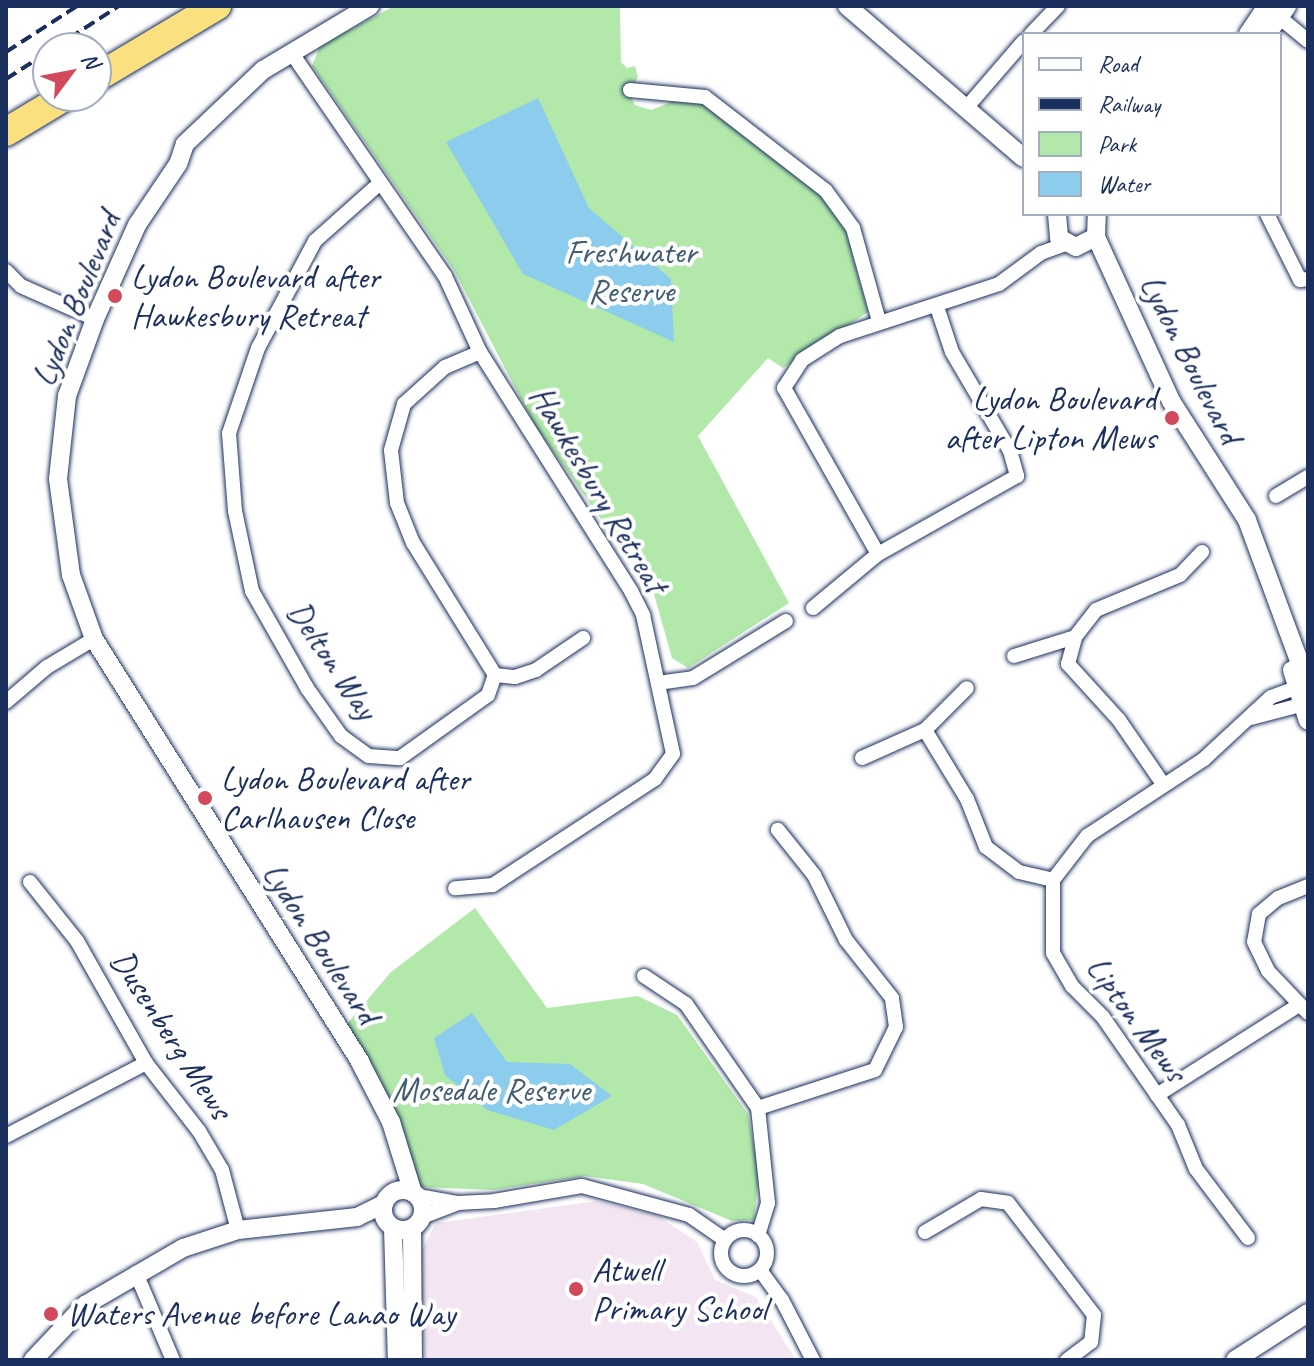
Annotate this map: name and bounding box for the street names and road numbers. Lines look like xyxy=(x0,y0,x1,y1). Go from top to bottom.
street label: Lydon Boulevard xyxy=(22,206,130,392)
street label: Lydon Boulevard xyxy=(1131,267,1251,451)
street label: Hawkesbury Retreat xyxy=(521,378,677,600)
street label: Delton Way xyxy=(279,593,387,727)
street label: Lydon Boulevard xyxy=(253,854,389,1032)
street label: Dusenberg Mews xyxy=(102,942,242,1126)
street label: Lipton Mews xyxy=(1078,948,1196,1090)

